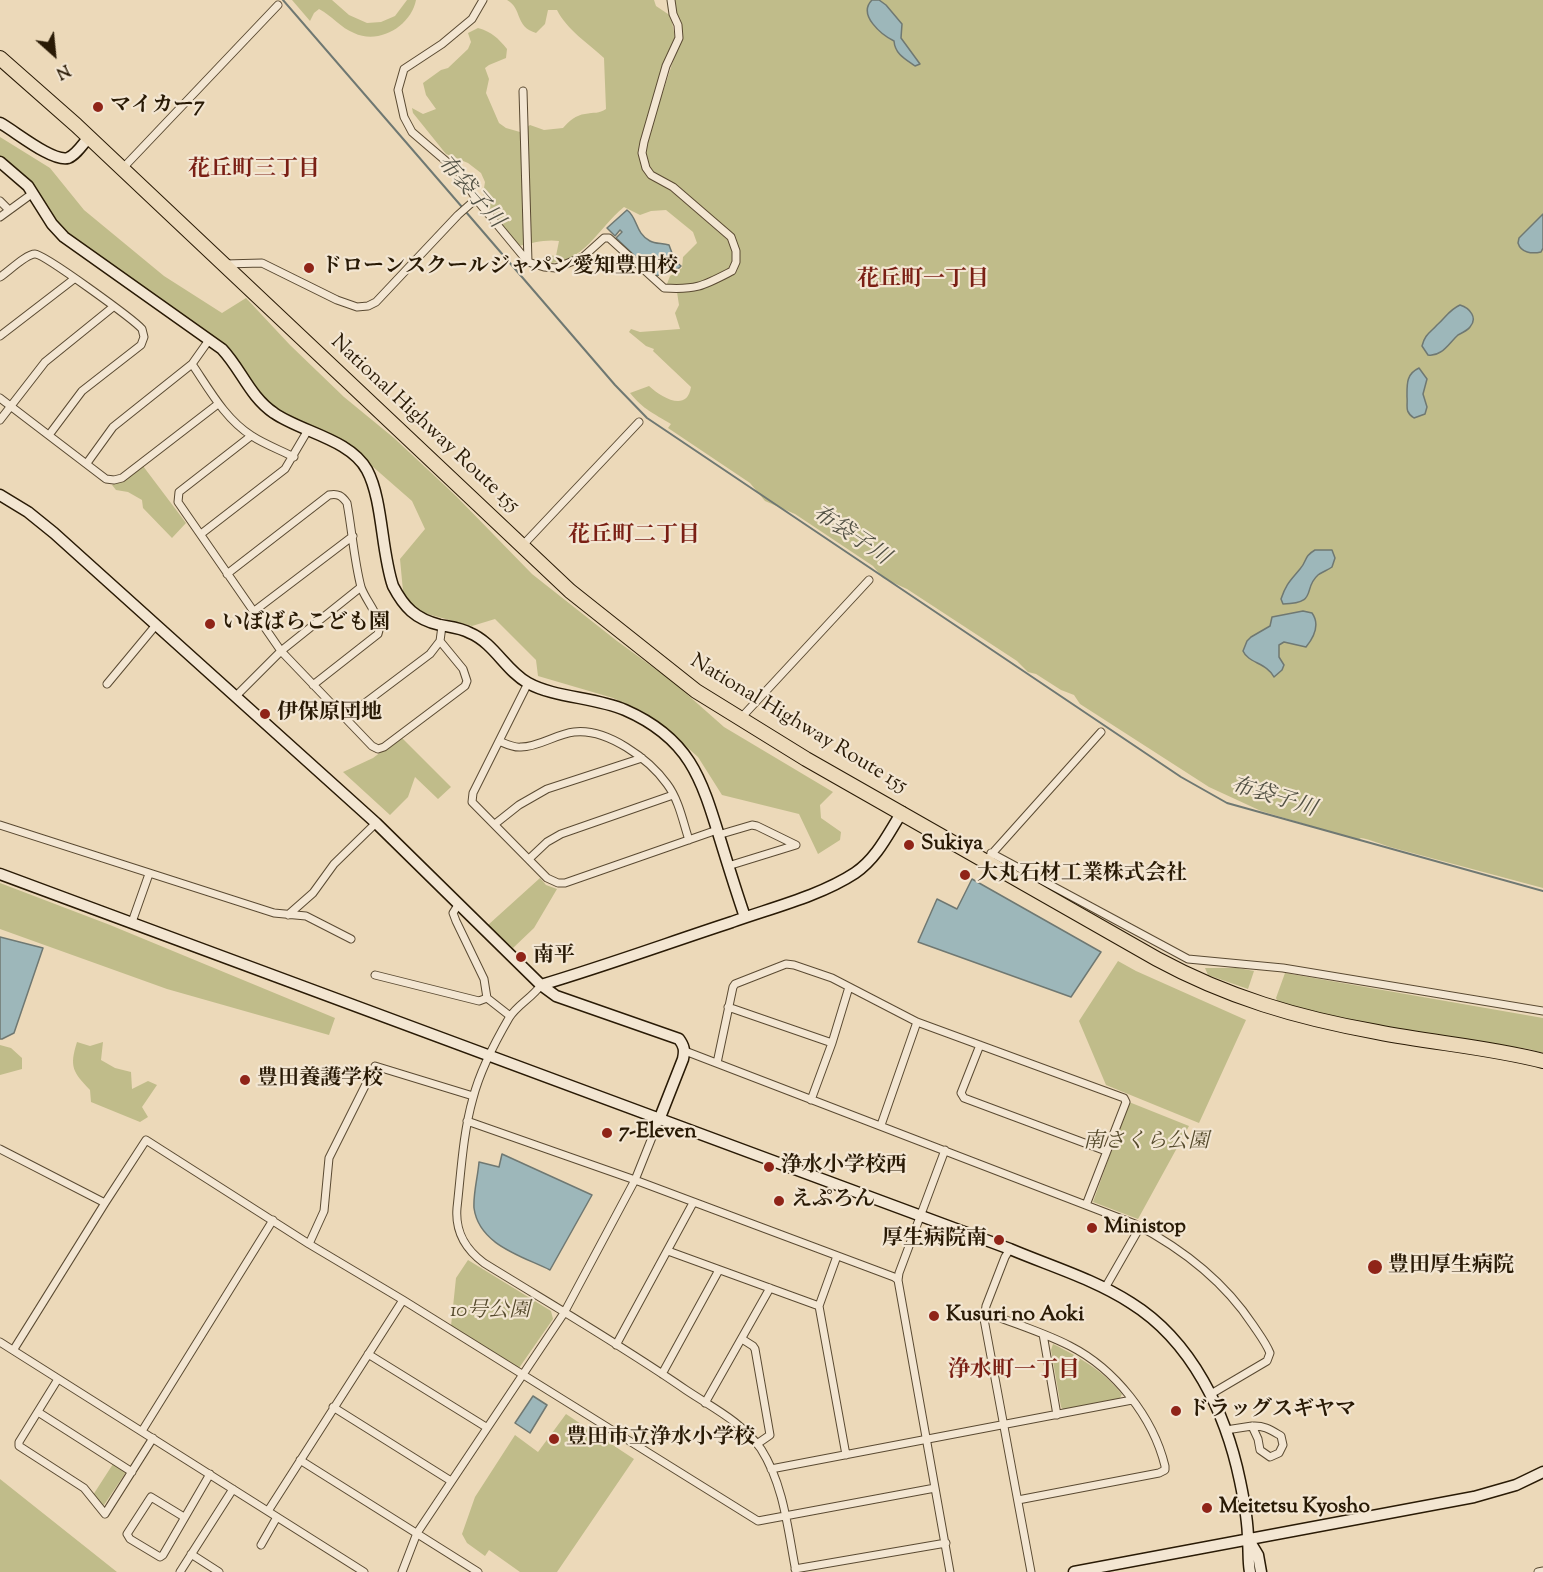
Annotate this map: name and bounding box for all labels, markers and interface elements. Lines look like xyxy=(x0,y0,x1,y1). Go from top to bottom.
north arrow xyxy=(24,24,84,84)
text: N xyxy=(51,57,73,84)
place label: マイカー7 xyxy=(110,94,205,120)
marker: マイカー7 xyxy=(91,100,105,114)
water label: 布袋子川 xyxy=(430,151,508,235)
district label: 花丘町三丁目 xyxy=(188,158,320,184)
place label: ドローンスクールジャパン愛知豊田校 xyxy=(321,255,678,281)
marker: ドローンスクールジャパン愛知豊田校 xyxy=(302,261,316,275)
district label: 花丘町一丁目 xyxy=(857,268,989,294)
street label: National Highway Route 155 xyxy=(324,331,524,519)
water label: 布袋子川 xyxy=(806,501,894,573)
district label: 花丘町二丁目 xyxy=(568,524,700,550)
place label: いぼばらこども園 xyxy=(222,611,390,637)
marker: いぼばらこども園 xyxy=(203,617,217,631)
street label: National Highway Route 155 xyxy=(685,650,911,800)
place label: 伊保原団地 xyxy=(277,701,382,727)
marker: 伊保原団地 xyxy=(258,707,272,721)
water label: 布袋子川 xyxy=(1227,774,1319,824)
place label: Sukiya xyxy=(921,832,983,858)
marker: Sukiya xyxy=(902,838,916,852)
place label: 大丸石材工業株式会社 xyxy=(977,862,1187,888)
marker: 大丸石材工業株式会社 xyxy=(958,868,972,882)
place label: 南平 xyxy=(533,944,575,970)
marker: 南平 xyxy=(514,950,528,964)
place label: 豊田養護学校 xyxy=(257,1067,383,1093)
marker: 豊田養護学校 xyxy=(238,1073,252,1087)
place label: 7-Eleven xyxy=(619,1120,697,1146)
marker: 7-Eleven xyxy=(600,1126,614,1140)
park label: 南さくら公園 xyxy=(1083,1130,1209,1156)
place label: 浄水小学校西 xyxy=(781,1154,907,1180)
marker: 浄水小学校西 xyxy=(762,1160,776,1174)
place label: えぷろん xyxy=(791,1188,875,1214)
marker: えぷろん xyxy=(772,1194,786,1208)
place label: Ministop xyxy=(1104,1215,1186,1241)
marker: Ministop xyxy=(1085,1221,1099,1235)
place label: 厚生病院南 xyxy=(882,1227,987,1253)
marker: 厚生病院南 xyxy=(992,1233,1006,1247)
place label: 豊田厚生病院 xyxy=(1388,1254,1514,1280)
marker: 豊田厚生病院 xyxy=(1366,1258,1384,1276)
park label: 10号公園 xyxy=(450,1299,530,1325)
place label: Kusuri no Aoki xyxy=(946,1303,1084,1329)
marker: Kusuri no Aoki xyxy=(927,1309,941,1323)
district label: 浄水町一丁目 xyxy=(948,1359,1080,1385)
place label: ドラッグスギヤマ xyxy=(1188,1398,1356,1424)
marker: ドラッグスギヤマ xyxy=(1169,1404,1183,1418)
place label: 豊田市立浄水小学校 xyxy=(566,1426,755,1452)
marker: 豊田市立浄水小学校 xyxy=(547,1432,561,1446)
place label: Meitetsu Kyosho xyxy=(1219,1495,1370,1521)
marker: Meitetsu Kyosho xyxy=(1200,1501,1214,1515)

